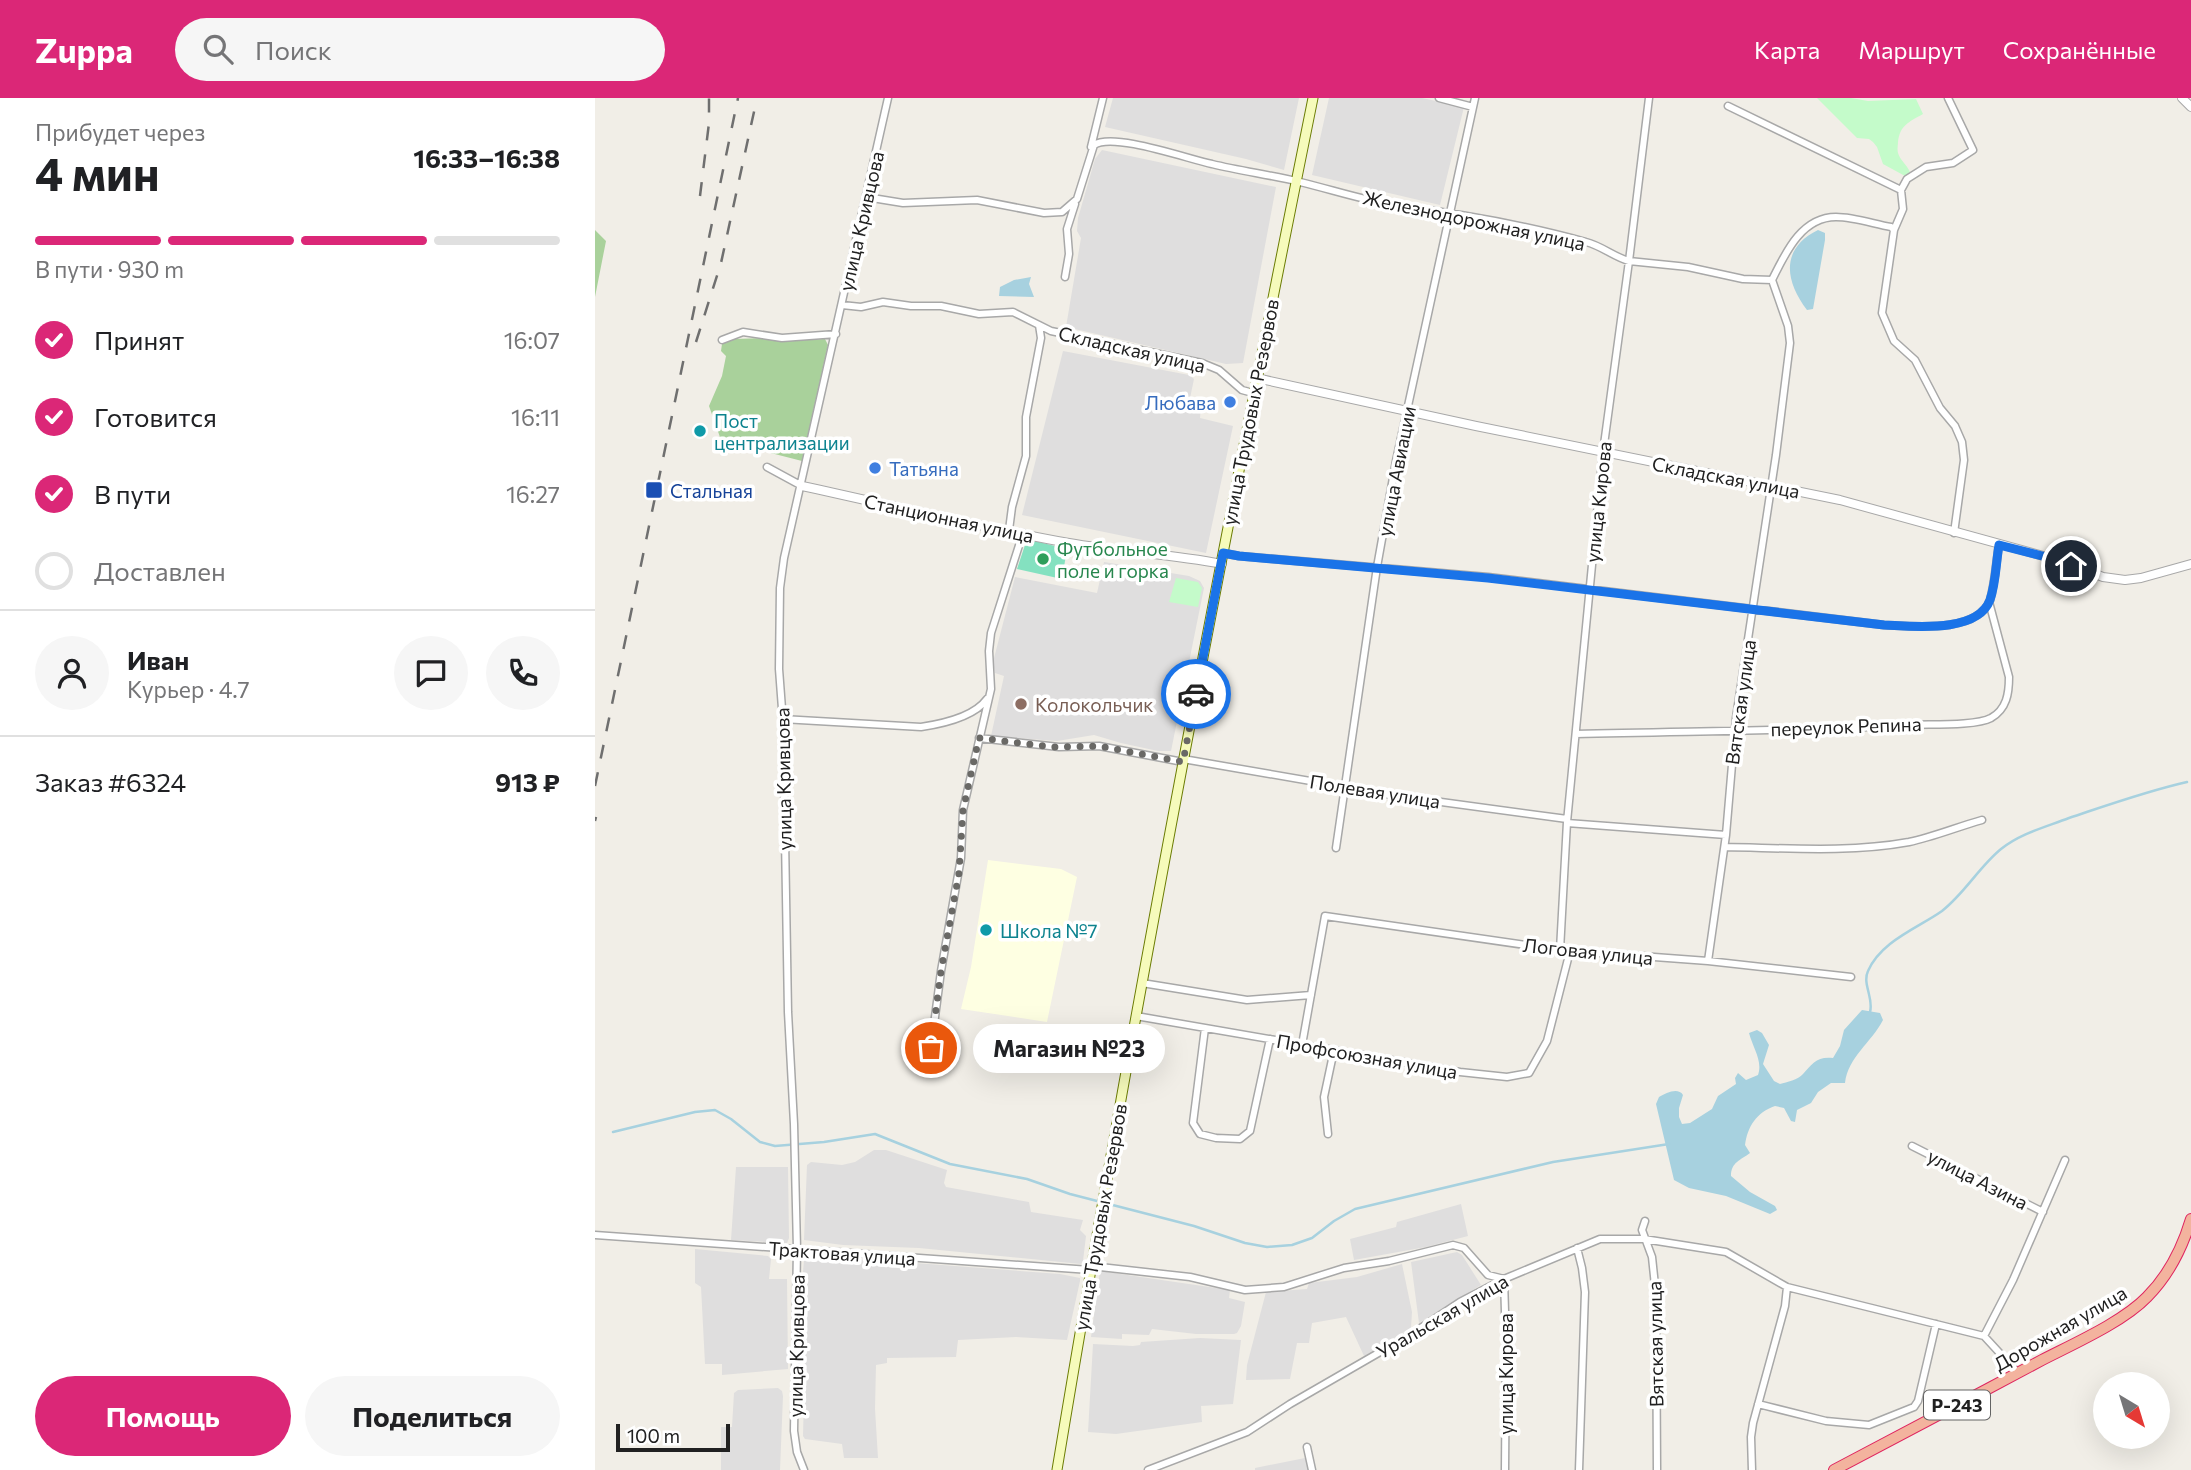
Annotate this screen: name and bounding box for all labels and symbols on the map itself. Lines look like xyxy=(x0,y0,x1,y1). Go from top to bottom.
street label: улица Кривцова xyxy=(834,149,888,293)
street label: Железнодорожная улица xyxy=(1361,185,1587,255)
street label: улица Трудовых Резервов xyxy=(1217,297,1283,527)
street label: Складская улица xyxy=(1056,321,1208,377)
place label: Любава xyxy=(1145,391,1216,414)
marker: Любава xyxy=(1222,394,1238,410)
street label: улица Авиации xyxy=(1372,404,1420,538)
place label: Пост централизации xyxy=(714,409,850,454)
marker: Пост централизации xyxy=(692,423,708,439)
street label: улица Кирова xyxy=(1580,440,1616,564)
street label: Складская улица xyxy=(1650,451,1802,503)
place label: Татьяна xyxy=(889,457,959,480)
marker: Татьяна xyxy=(867,460,883,476)
place label: Стальная xyxy=(670,479,753,502)
marker: Стальная xyxy=(644,480,664,500)
street label: Станционная улица xyxy=(862,489,1036,547)
pin xyxy=(2041,536,2101,596)
place label: Футбольное поле и горка xyxy=(1057,537,1169,582)
marker: Футбольное поле и горка xyxy=(1035,551,1051,567)
street label: Вятская улица xyxy=(1720,638,1760,766)
courier xyxy=(1161,659,1231,729)
place label: Колокольчик xyxy=(1035,693,1153,716)
marker: Колокольчик xyxy=(1013,696,1029,712)
street label: улица Кривцова xyxy=(770,707,796,851)
street label: переулок Репина xyxy=(1770,712,1922,740)
street label: Полевая улица xyxy=(1308,769,1442,813)
place label: Школа №7 xyxy=(1000,919,1098,942)
marker: Школа №7 xyxy=(978,922,994,938)
street label: Логовая улица xyxy=(1522,933,1654,969)
pin xyxy=(901,1018,961,1078)
callout: Магазин №23 xyxy=(973,1024,1165,1072)
street label: Профсоюзная улица xyxy=(1275,1029,1459,1083)
street label: улица Трудовых Резервов xyxy=(1069,1102,1131,1332)
street label: улица Азина xyxy=(1924,1144,2032,1214)
street label: Трактовая улица xyxy=(768,1236,916,1270)
street label: Уральская улица xyxy=(1372,1269,1512,1363)
street label: улица Кривцова xyxy=(783,1274,809,1418)
street label: Вятская улица xyxy=(1642,1281,1668,1407)
street label: Дорожная улица xyxy=(1989,1281,2131,1375)
street label: улица Кирова xyxy=(1494,1313,1517,1435)
north arrow xyxy=(2093,1372,2170,1449)
road number: Р-243 xyxy=(1924,1390,1990,1420)
scale bar xyxy=(616,1421,730,1453)

